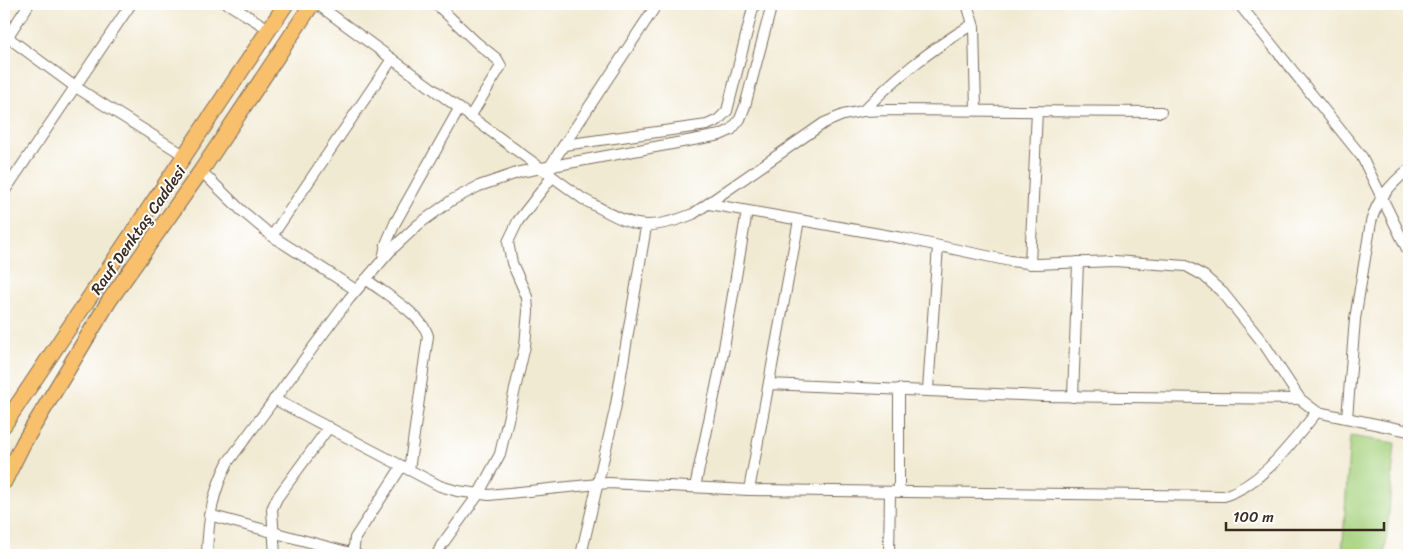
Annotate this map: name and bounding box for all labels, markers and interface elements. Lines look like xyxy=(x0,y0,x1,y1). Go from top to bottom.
street label: Rauf Denktaş Caddesi xyxy=(82,159,194,301)
scale bar xyxy=(1226,499,1383,531)
text: 100 m xyxy=(1233,504,1274,530)

